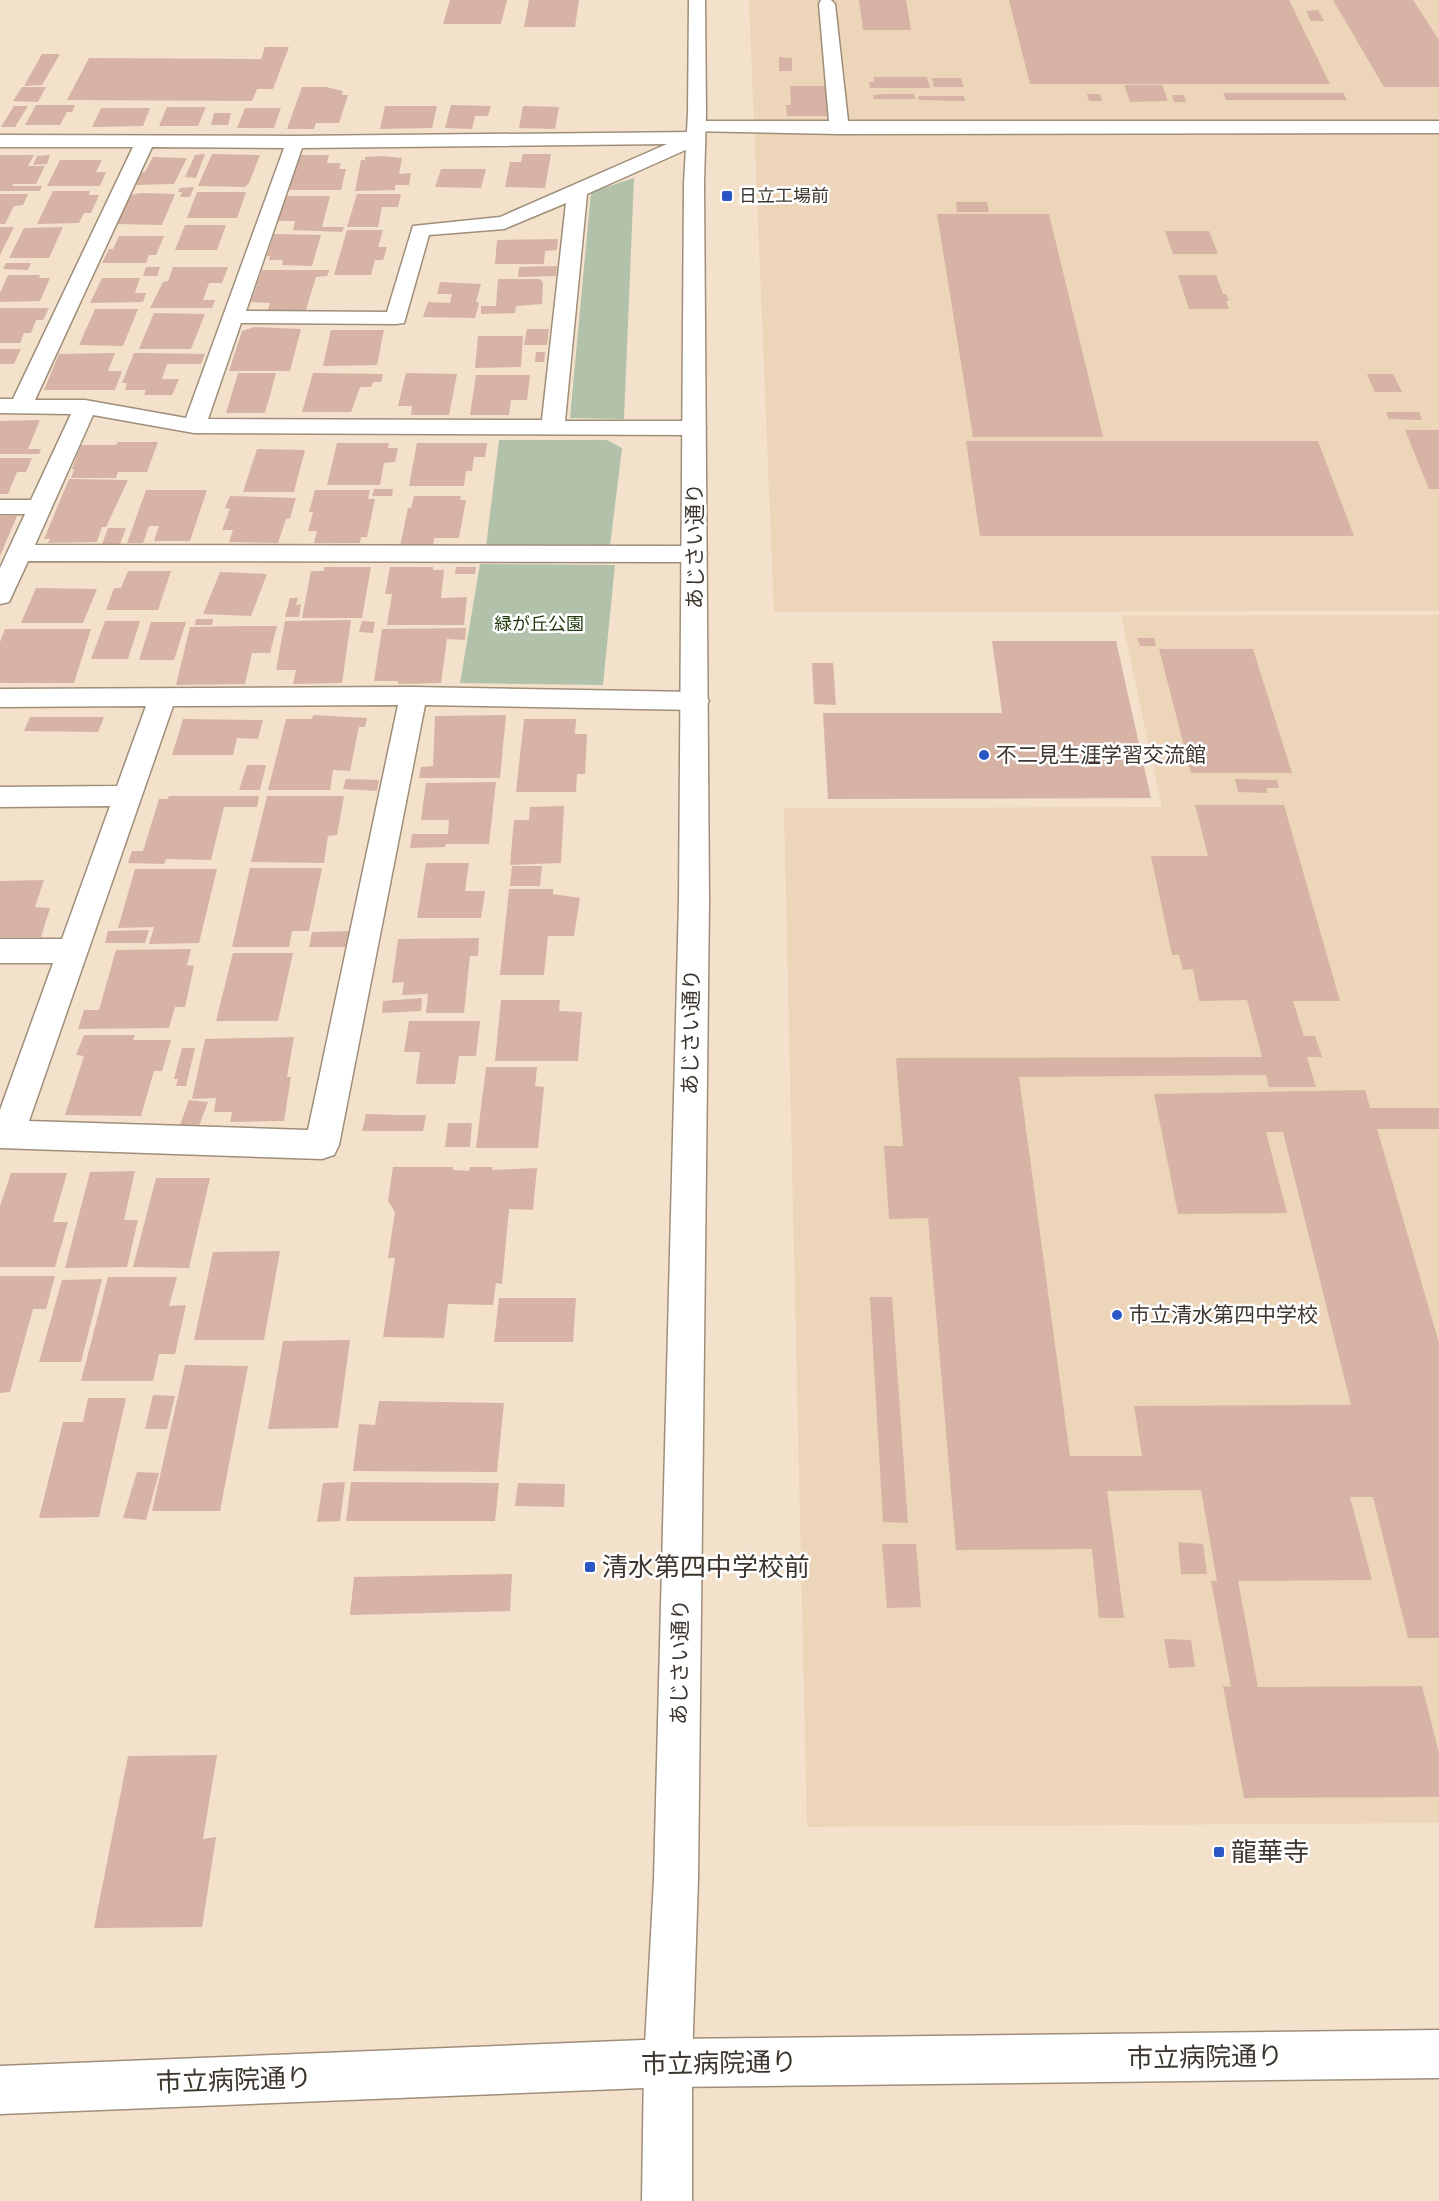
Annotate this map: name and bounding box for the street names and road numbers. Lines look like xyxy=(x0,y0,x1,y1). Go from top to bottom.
street label: あじさい通り xyxy=(682,483,707,609)
street label: あじさい通り xyxy=(677,969,704,1095)
street label: あじさい通り xyxy=(666,1599,693,1725)
street label: 市立病院通り xyxy=(1127,2040,1283,2074)
street label: 市立病院通り xyxy=(641,2046,797,2080)
street label: 市立病院通り xyxy=(155,2061,313,2099)

